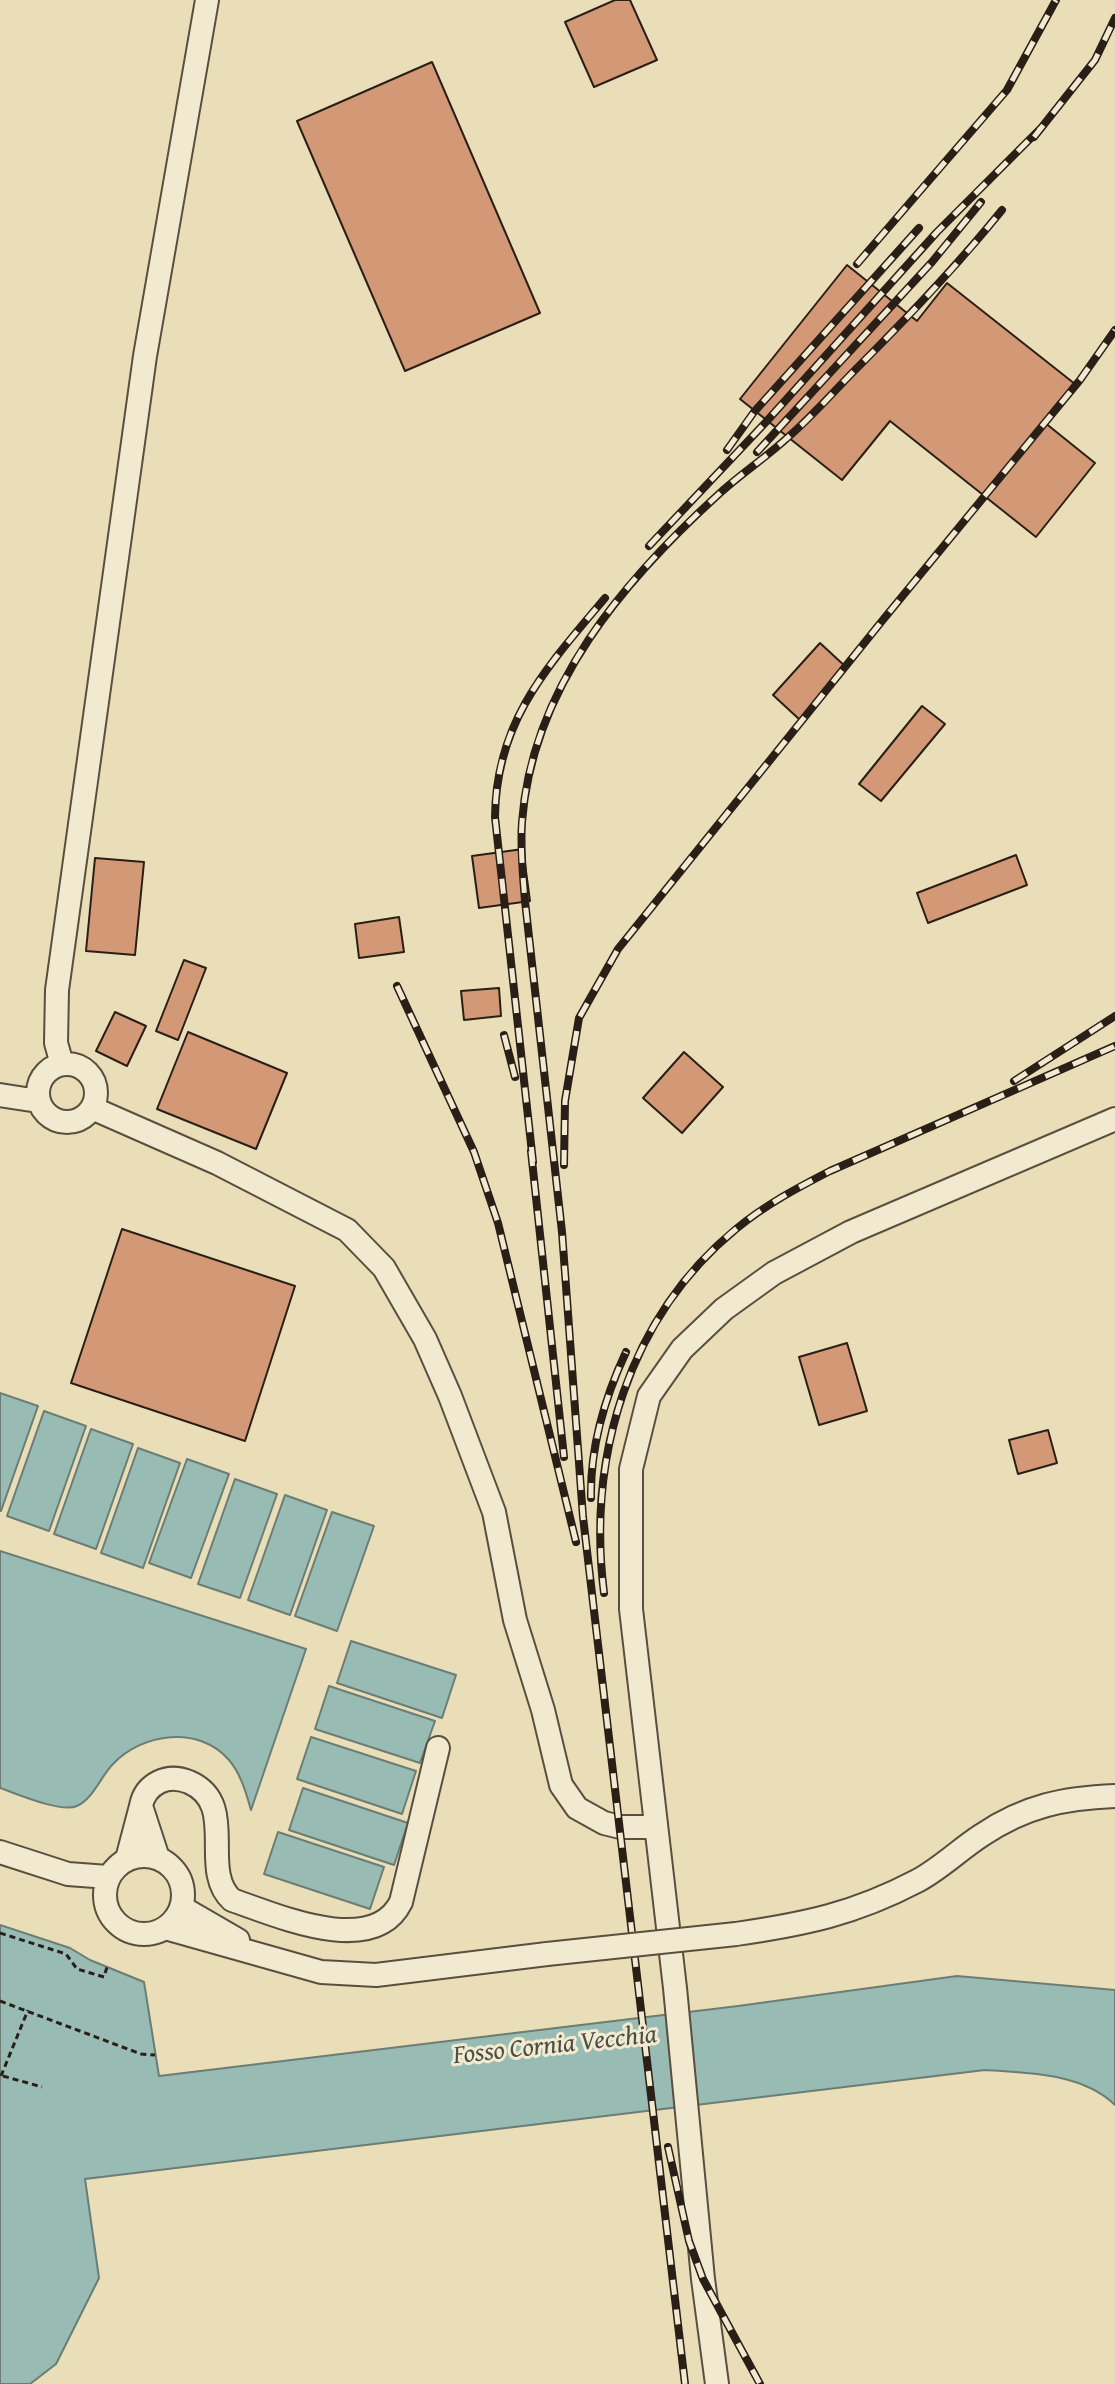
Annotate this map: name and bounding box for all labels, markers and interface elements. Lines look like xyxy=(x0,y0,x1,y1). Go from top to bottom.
water label: Fosso Cornia Vecchia xyxy=(452,2020,658,2072)

